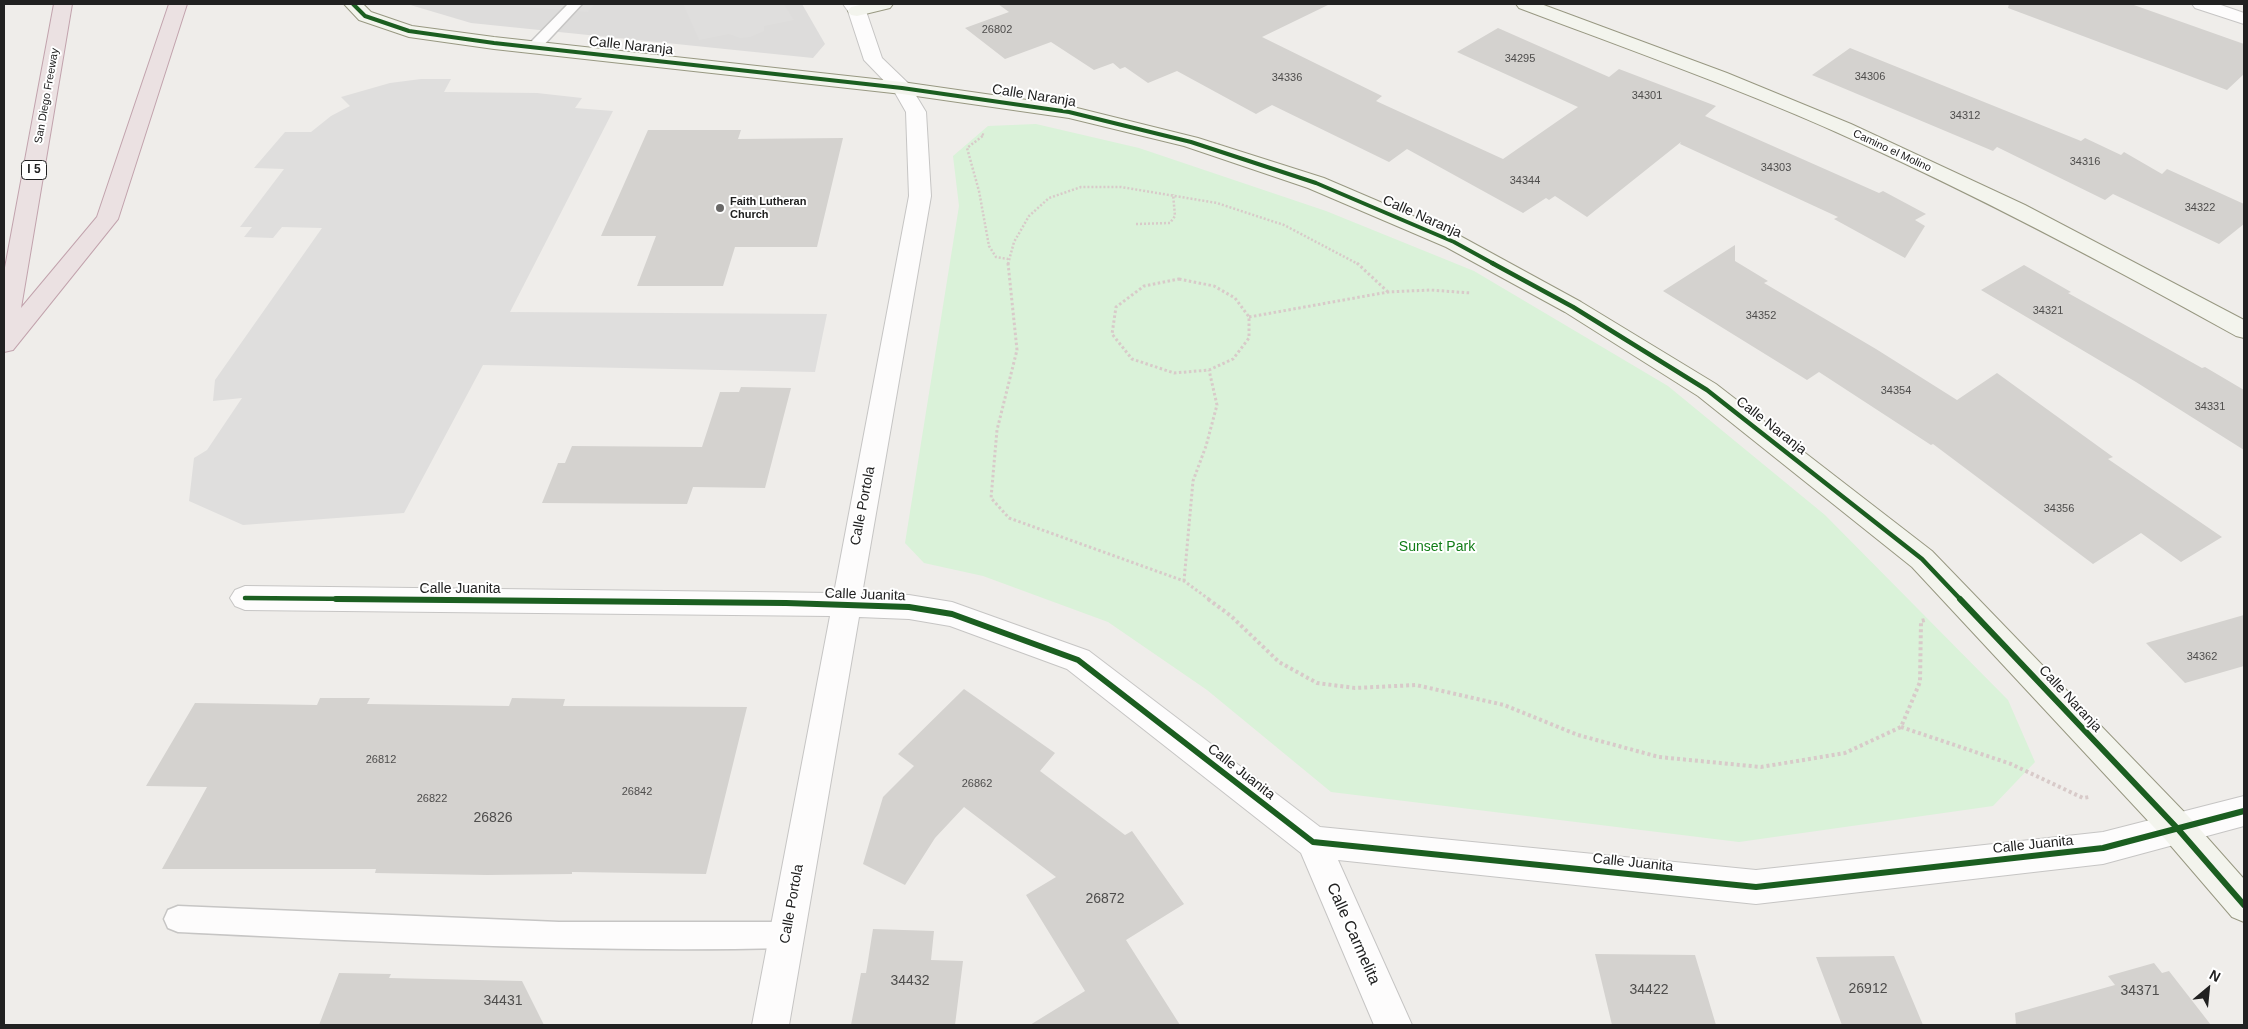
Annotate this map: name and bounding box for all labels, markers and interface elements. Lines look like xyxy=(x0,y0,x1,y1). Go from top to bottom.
house number: 26802 xyxy=(982,23,1012,37)
street label: Calle Naranja xyxy=(588,33,674,59)
street label: San Diego Freeway xyxy=(32,47,62,145)
house number: 34295 xyxy=(1505,52,1535,66)
house number: 34306 xyxy=(1855,70,1885,84)
house number: 34336 xyxy=(1272,71,1302,85)
street label: Calle Naranja xyxy=(991,81,1077,111)
house number: 34301 xyxy=(1632,89,1662,103)
house number: 34312 xyxy=(1950,109,1980,123)
street label: Camino el Molino xyxy=(1851,127,1933,175)
house number: 34316 xyxy=(2070,155,2100,169)
road number: I 5 xyxy=(22,160,46,180)
house number: 34303 xyxy=(1761,161,1791,175)
house number: 34344 xyxy=(1510,174,1540,188)
street label: Calle Naranja xyxy=(1380,192,1464,242)
place label: Faith Lutheran Church xyxy=(730,195,806,221)
house number: 34322 xyxy=(2185,201,2215,215)
marker: Faith Lutheran Church xyxy=(714,202,726,214)
house number: 34321 xyxy=(2033,304,2063,318)
house number: 34352 xyxy=(1746,309,1776,323)
house number: 34354 xyxy=(1881,384,1911,398)
street label: Calle Naranja xyxy=(1732,393,1810,459)
house number: 34331 xyxy=(2195,400,2225,414)
street label: Calle Portola xyxy=(847,465,879,547)
house number: 34356 xyxy=(2044,502,2074,516)
park label: Sunset Park xyxy=(1399,539,1475,555)
street label: Calle Juanita xyxy=(420,581,500,597)
street label: Calle Juanita xyxy=(824,585,906,605)
house number: 34362 xyxy=(2187,650,2217,664)
street label: Calle Naranja xyxy=(2035,662,2105,736)
street label: Calle Juanita xyxy=(1204,740,1278,804)
house number: 26812 xyxy=(366,753,396,767)
house number: 26862 xyxy=(962,777,992,791)
house number: 26842 xyxy=(622,785,652,799)
house number: 26822 xyxy=(417,792,447,806)
house number: 26826 xyxy=(474,810,512,826)
street label: Calle Juanita xyxy=(1992,832,2074,858)
street label: Calle Juanita xyxy=(1592,850,1674,876)
street label: Calle Portola xyxy=(777,863,807,945)
street label: Calle Carmelita xyxy=(1322,880,1384,988)
house number: 26872 xyxy=(1086,891,1124,907)
north arrow xyxy=(2183,964,2233,1014)
text: N xyxy=(2207,966,2223,985)
house number: 34432 xyxy=(891,973,929,989)
house number: 26912 xyxy=(1849,981,1887,997)
house number: 34422 xyxy=(1630,982,1668,998)
house number: 34371 xyxy=(2121,983,2159,999)
house number: 34431 xyxy=(484,993,522,1009)

